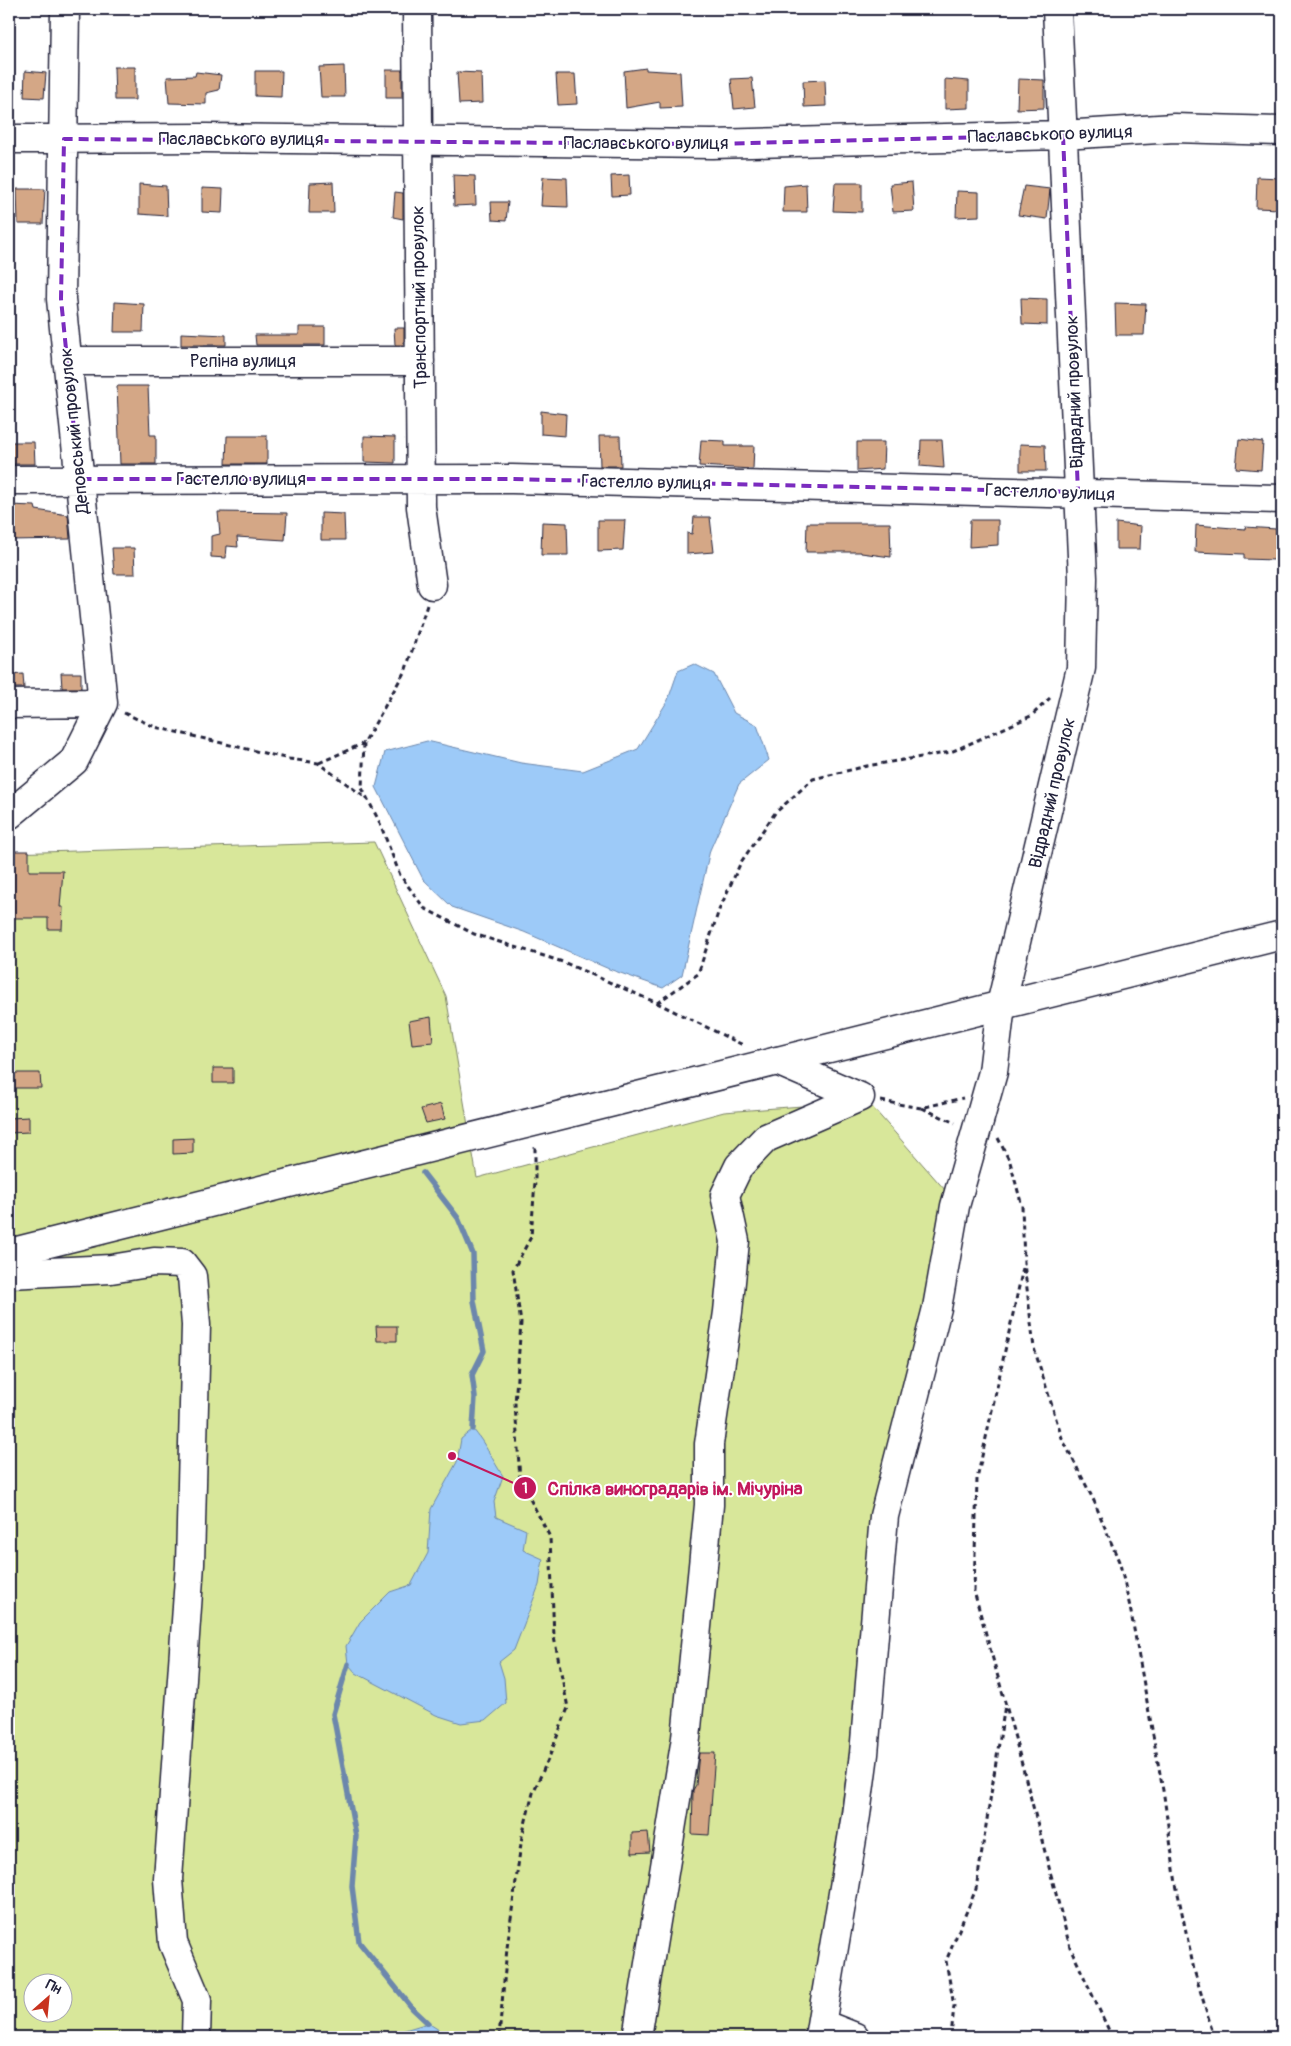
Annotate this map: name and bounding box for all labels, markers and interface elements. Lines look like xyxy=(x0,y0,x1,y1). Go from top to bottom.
street label: Паславського вулиця xyxy=(967,120,1133,149)
street label: Паславського вулиця xyxy=(159,128,323,151)
street label: Паславського вулиця xyxy=(564,132,728,155)
street label: Транспортний провулок xyxy=(406,205,433,389)
street label: Відрадний провулок xyxy=(1060,315,1089,469)
street label: Деповський провулок xyxy=(54,347,95,516)
street label: Рєпіна вулиця xyxy=(190,350,296,373)
street label: Гастелло вулиця xyxy=(176,468,306,491)
street label: Гастелло вулиця xyxy=(581,470,711,495)
street label: Гастелло вулиця xyxy=(985,479,1115,506)
street label: Відрадний провулок xyxy=(1024,716,1081,871)
callout: Спілка виноградарів ім. Мічуріна xyxy=(512,1471,812,1505)
text: Спілка виноградарів ім. Мічуріна xyxy=(548,1477,803,1501)
text: 1 xyxy=(522,1479,528,1498)
north arrow xyxy=(22,1974,72,2024)
text: Пн xyxy=(43,1976,64,1998)

